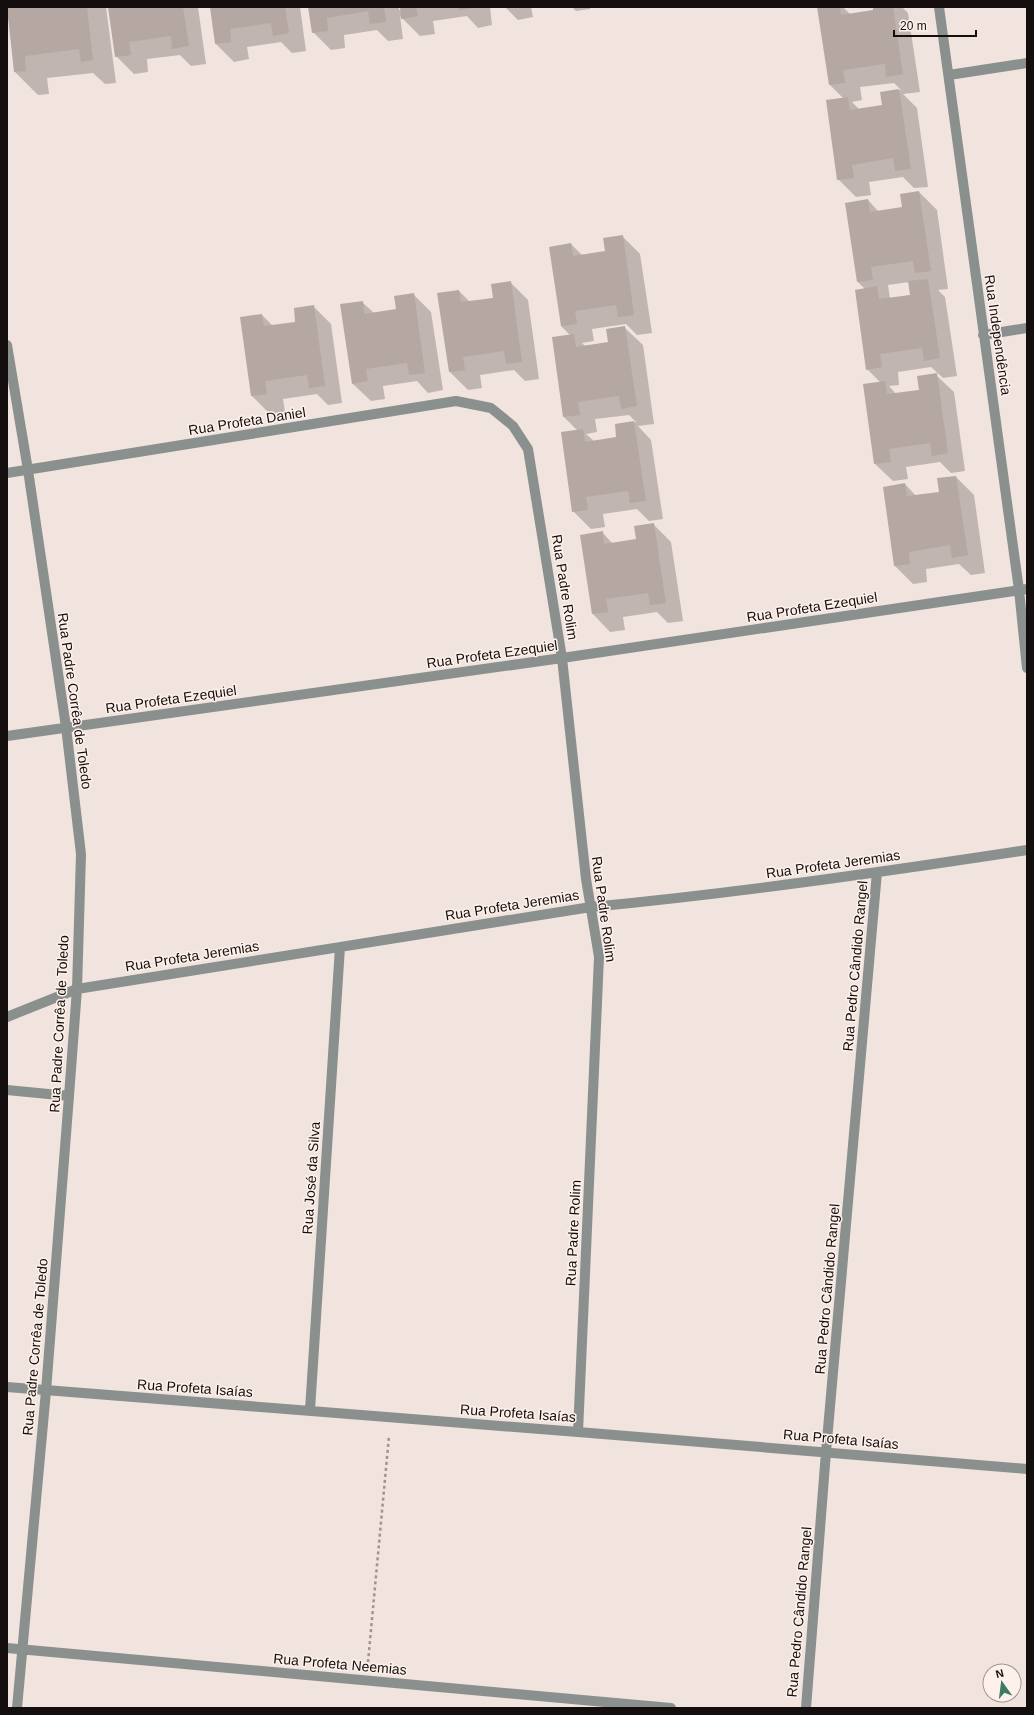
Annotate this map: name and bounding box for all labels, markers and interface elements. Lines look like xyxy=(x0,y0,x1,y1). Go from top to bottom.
scale bar xyxy=(894,12,976,38)
text: 20 m xyxy=(900,19,927,33)
street label: Rua Independência xyxy=(982,274,1014,396)
street label: Rua Profeta Daniel xyxy=(187,404,307,438)
street label: Rua Padre Rolim xyxy=(549,533,581,641)
street label: Rua Profeta Ezequiel xyxy=(745,589,879,625)
street label: Rua Padre Corrêa de Toledo xyxy=(55,612,95,790)
street label: Rua Profeta Ezequiel xyxy=(425,637,559,671)
street label: Rua Profeta Ezequiel xyxy=(104,682,238,716)
street label: Rua Profeta Jeremias xyxy=(765,847,901,881)
street label: Rua Padre Rolim xyxy=(589,855,619,963)
street label: Rua Pedro Cândido Rangel xyxy=(840,880,870,1052)
street label: Rua Profeta Jeremias xyxy=(444,887,580,923)
street label: Rua Padre Corrêa de Toledo xyxy=(46,935,72,1113)
street label: Rua Profeta Jeremias xyxy=(124,938,260,974)
street label: Rua José da Silva xyxy=(299,1121,323,1235)
street label: Rua Padre Rolim xyxy=(562,1179,584,1287)
street label: Rua Pedro Cândido Rangel xyxy=(812,1203,842,1375)
street label: Rua Padre Corrêa de Toledo xyxy=(19,1257,51,1436)
street label: Rua Profeta Isaías xyxy=(137,1376,253,1400)
street label: Rua Profeta Isaías xyxy=(460,1401,576,1425)
street label: Rua Profeta Isaías xyxy=(783,1426,899,1452)
street label: Rua Pedro Cândido Rangel xyxy=(784,1526,814,1698)
street label: Rua Profeta Neemias xyxy=(273,1650,407,1678)
north arrow xyxy=(982,1663,1022,1703)
text: N xyxy=(994,1667,1005,1680)

